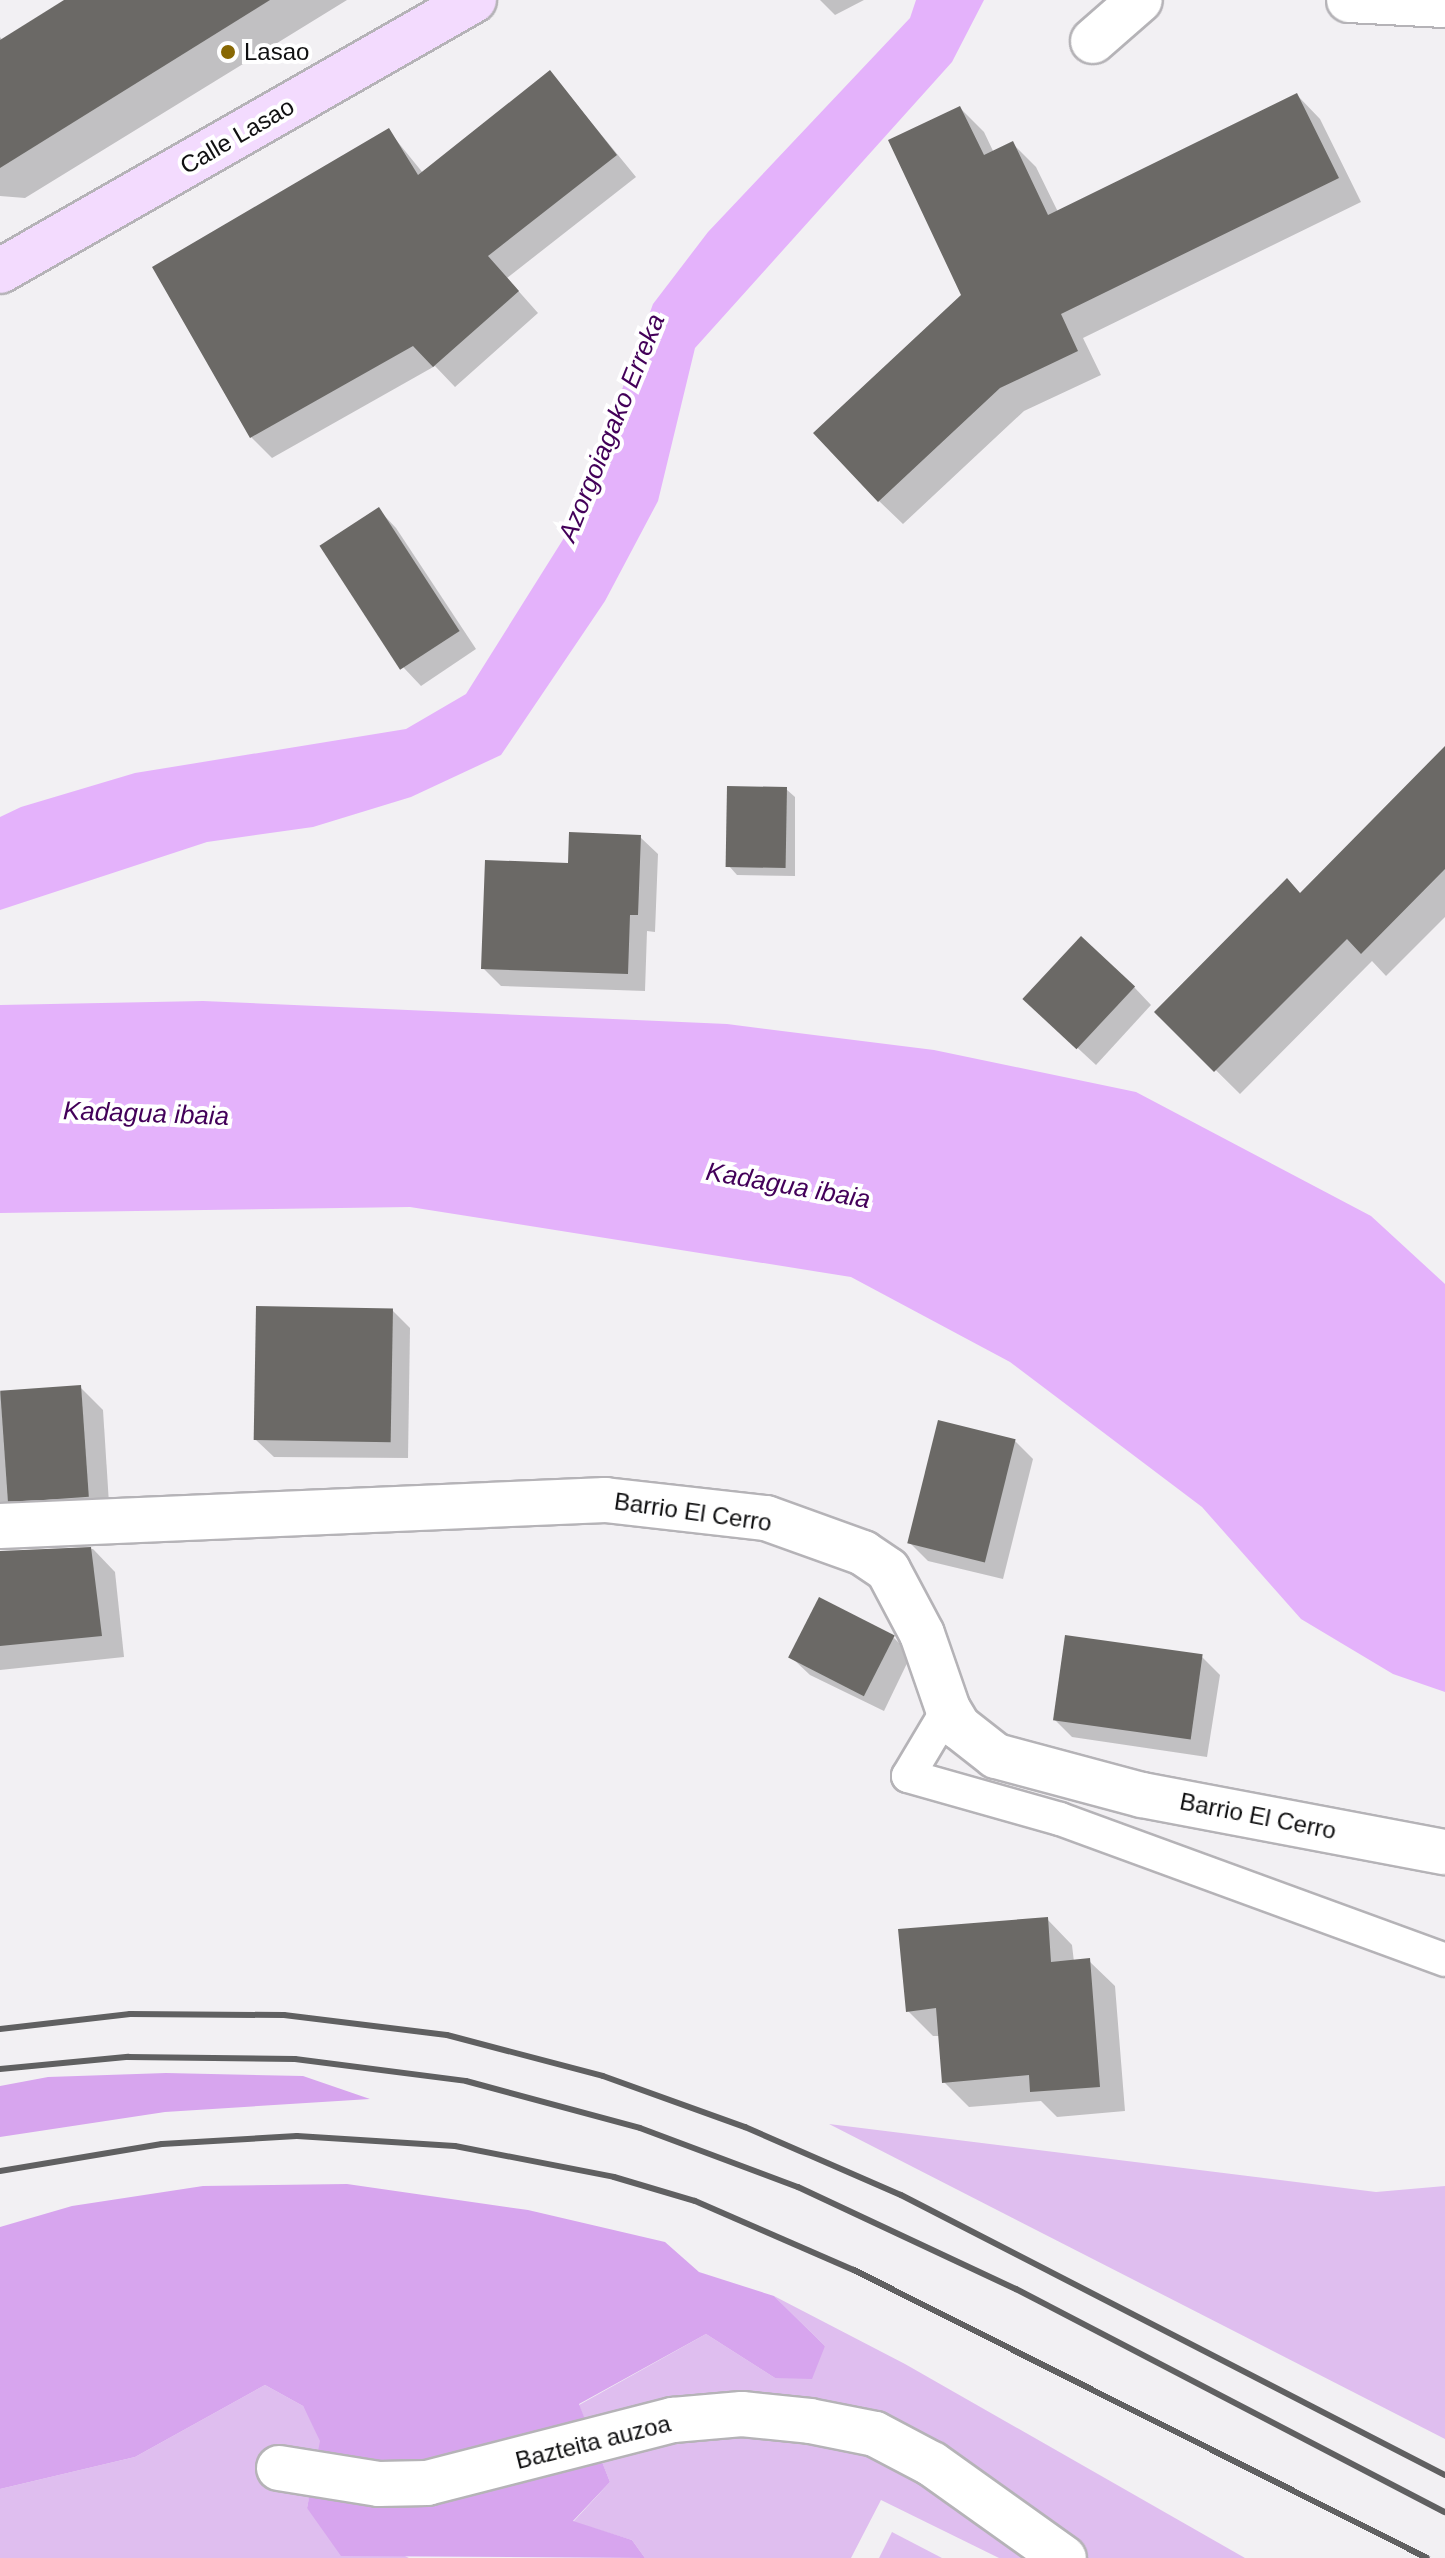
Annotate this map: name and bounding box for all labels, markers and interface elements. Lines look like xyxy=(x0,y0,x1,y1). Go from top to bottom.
place label: Lasao xyxy=(244,38,309,66)
marker: Lasao xyxy=(219,43,237,61)
street label: Calle Lasao xyxy=(175,92,299,180)
water label: Azorgoiagako Erreka xyxy=(552,310,672,546)
water label: Kadagua ibaia xyxy=(62,1096,230,1132)
water label: Kadagua ibaia xyxy=(703,1156,873,1216)
street label: Barrio El Cerro xyxy=(612,1487,774,1537)
street label: Barrio El Cerro xyxy=(1177,1787,1339,1845)
street label: Bazteita auzoa xyxy=(512,2409,674,2475)

